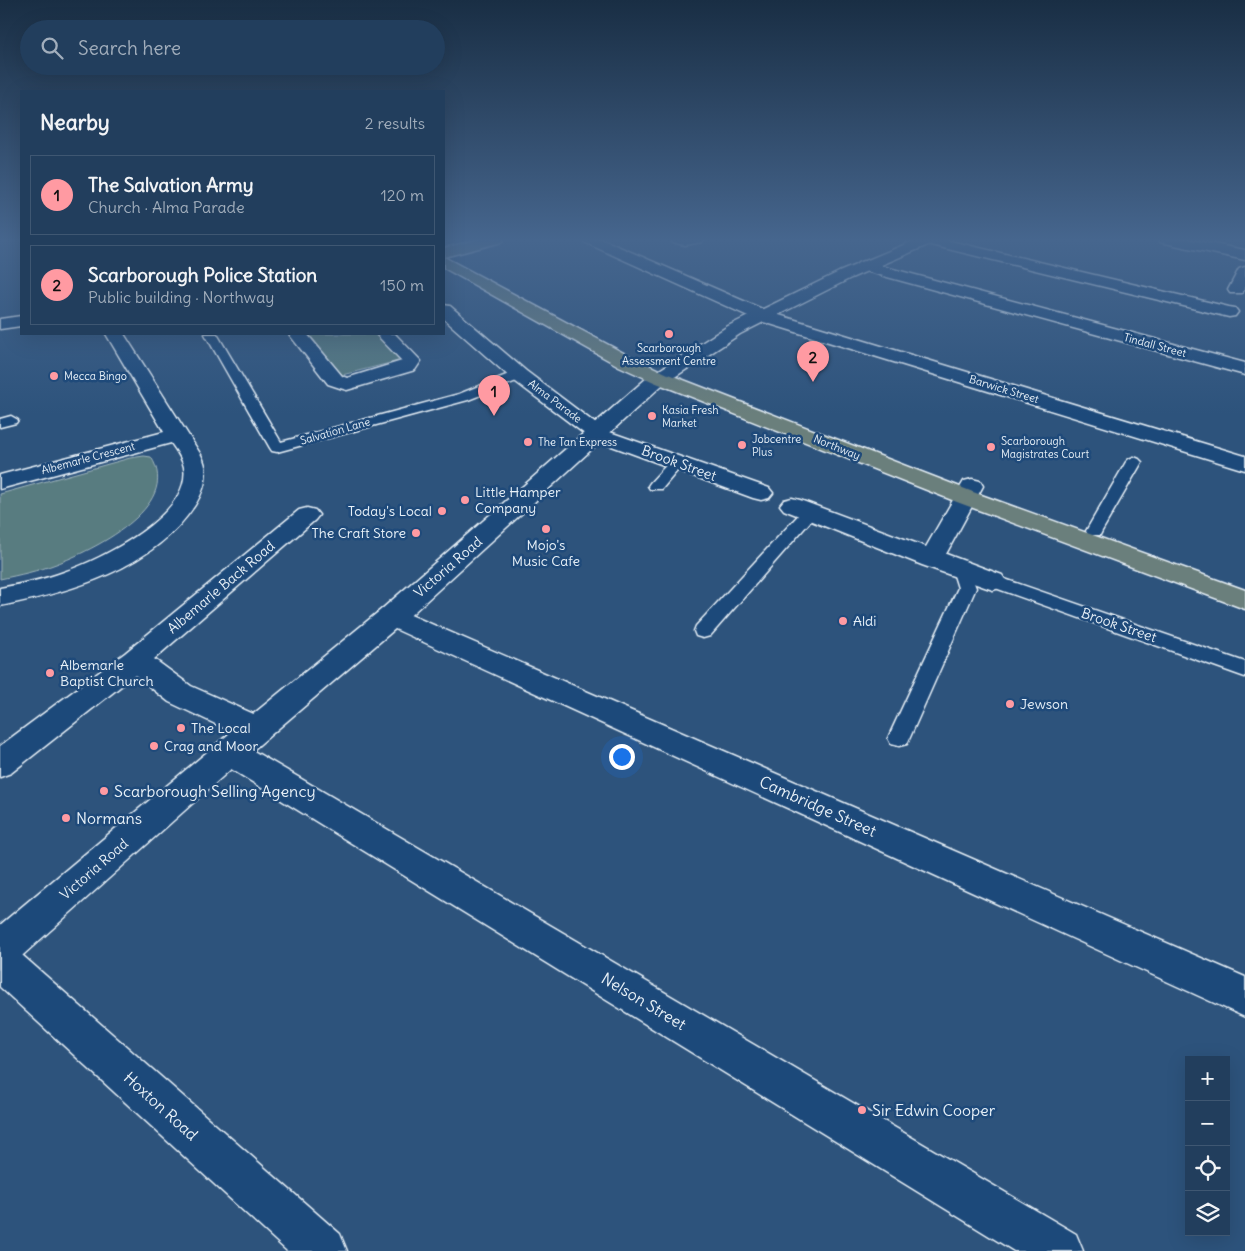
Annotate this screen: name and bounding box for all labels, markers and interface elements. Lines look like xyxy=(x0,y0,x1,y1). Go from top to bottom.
search box xyxy=(20,20,445,75)
icon: search xyxy=(38,34,66,62)
text: Search here xyxy=(78,36,181,60)
text: Nearby xyxy=(40,109,110,136)
text: 2 results xyxy=(365,113,425,133)
text: The Salvation Army xyxy=(88,173,253,197)
text: 1 xyxy=(54,185,60,205)
text: 120 m xyxy=(381,185,424,205)
text: Church · Alma Parade xyxy=(88,197,245,217)
text: Scarborough Police Station xyxy=(88,263,317,287)
text: 2 xyxy=(53,275,61,295)
text: 150 m xyxy=(380,275,424,295)
text: Public building · Northway xyxy=(88,287,274,307)
marker: Scarborough Assessment Centre xyxy=(663,328,675,340)
street label: Tindall Street xyxy=(1122,330,1188,360)
place label: Scarborough Assessment Centre xyxy=(622,341,716,368)
pin: 2 xyxy=(797,341,829,382)
place label: Mecca Bingo xyxy=(64,369,127,383)
marker: Mecca Bingo xyxy=(48,370,60,382)
street label: Barwick Street xyxy=(967,372,1041,406)
pin: 1 xyxy=(478,375,510,416)
street label: Alma Parade xyxy=(525,376,585,426)
place label: Kasia Fresh Market xyxy=(662,403,719,430)
marker: Kasia Fresh Market xyxy=(646,410,658,422)
street label: Salvation Lane xyxy=(298,414,372,448)
street label: Northway xyxy=(812,431,862,463)
place label: Jobcentre Plus xyxy=(752,432,801,459)
place label: Scarborough Magistrates Court xyxy=(1001,434,1089,461)
place label: The Tan Express xyxy=(538,435,617,449)
marker: The Tan Express xyxy=(522,436,534,448)
street label: Albemarle Crescent xyxy=(40,439,137,477)
marker: Jobcentre Plus xyxy=(736,439,748,451)
street label: Brook Street xyxy=(639,441,719,485)
marker: Scarborough Magistrates Court xyxy=(985,441,997,453)
place label: Little Hamper Company xyxy=(475,483,561,517)
marker: Little Hamper Company xyxy=(459,494,471,506)
place label: Today's Local xyxy=(348,502,432,520)
marker: Today's Local xyxy=(436,505,448,517)
marker: Mojo's Music Cafe xyxy=(540,523,552,535)
place label: The Craft Store xyxy=(311,524,406,542)
marker: The Craft Store xyxy=(410,527,422,539)
street label: Victoria Road xyxy=(410,532,486,602)
place label: Mojo's Music Cafe xyxy=(512,536,580,570)
street label: Albemarle Back Road xyxy=(164,537,278,637)
street label: Brook Street xyxy=(1079,604,1159,646)
place label: Aldi xyxy=(853,612,877,630)
marker: Aldi xyxy=(837,615,849,627)
place label: Albemarle Baptist Church xyxy=(60,656,154,690)
marker: Albemarle Baptist Church xyxy=(44,667,56,679)
place label: Jewson xyxy=(1020,695,1068,713)
marker: Jewson xyxy=(1004,698,1016,710)
place label: The Local xyxy=(191,719,251,737)
marker: The Local xyxy=(175,722,187,734)
place label: Crag and Moor xyxy=(164,737,258,755)
marker: Crag and Moor xyxy=(148,740,160,752)
your location xyxy=(609,744,635,770)
street label: Cambridge Street xyxy=(756,771,880,841)
place label: Scarborough Selling Agency xyxy=(114,781,316,801)
marker: Scarborough Selling Agency xyxy=(98,785,110,797)
place label: Normans xyxy=(76,808,142,828)
marker: Normans xyxy=(60,812,72,824)
street label: Victoria Road xyxy=(56,834,132,904)
street label: Nelson Street xyxy=(598,968,690,1034)
map controls xyxy=(1185,1056,1230,1236)
button: + xyxy=(1185,1056,1230,1101)
street label: Hoxton Road xyxy=(120,1067,202,1145)
place label: Sir Edwin Cooper xyxy=(872,1100,996,1120)
button: − xyxy=(1185,1101,1230,1146)
marker: Sir Edwin Cooper xyxy=(856,1104,868,1116)
button: locate xyxy=(1185,1146,1230,1191)
button: layers xyxy=(1185,1191,1230,1236)

